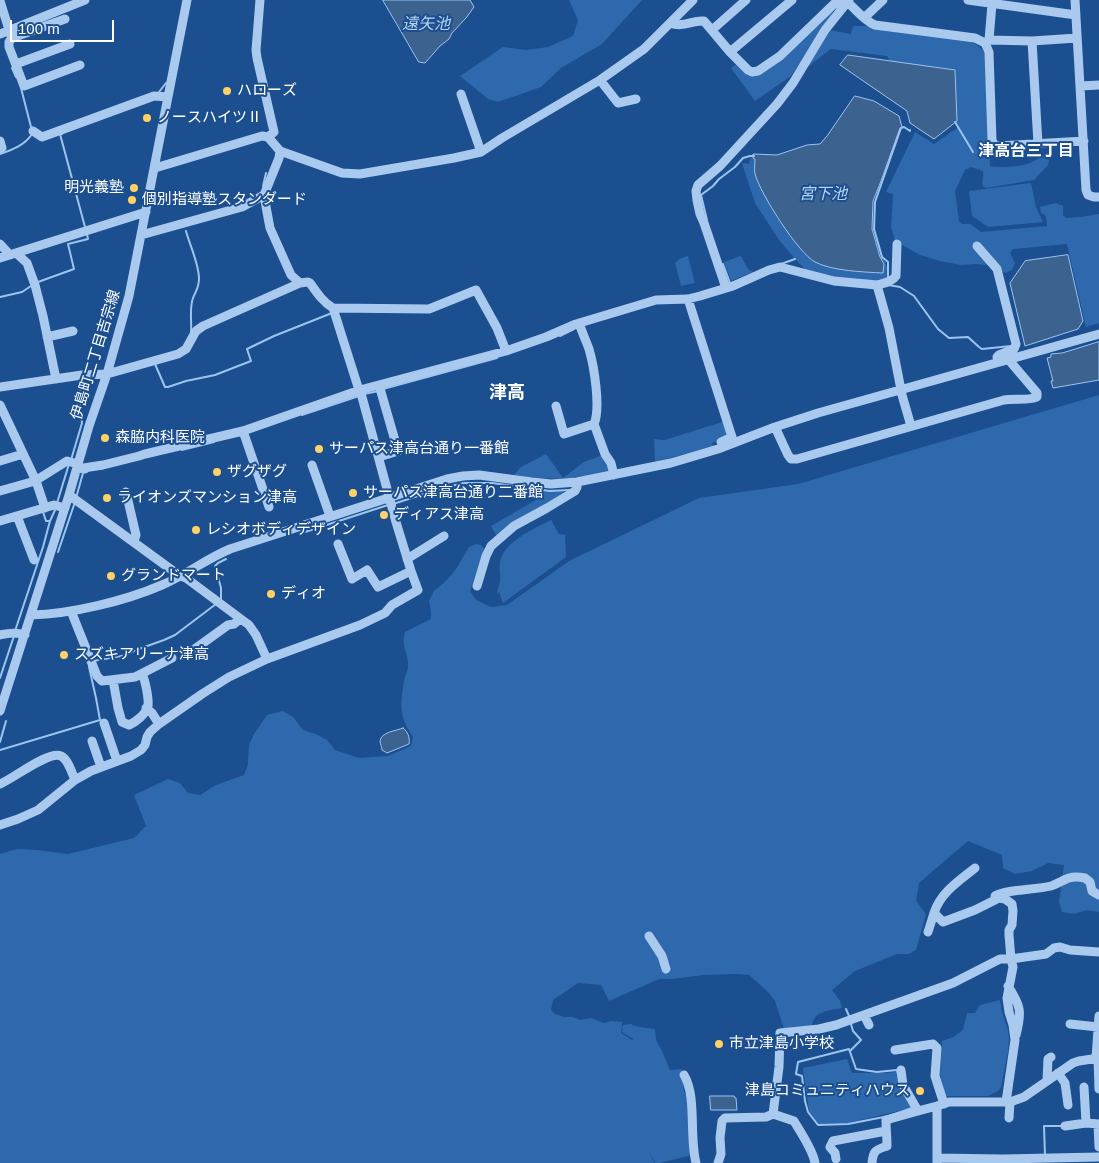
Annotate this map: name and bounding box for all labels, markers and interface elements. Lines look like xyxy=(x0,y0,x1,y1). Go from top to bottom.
scale bar xyxy=(12,10,116,42)
water label: 遠矢池 xyxy=(402,15,450,35)
text: 100 m xyxy=(18,20,60,37)
place label: ハローズ xyxy=(237,82,297,100)
marker: ハローズ xyxy=(221,85,233,97)
place label: ノースハイツⅡ xyxy=(157,109,262,127)
marker: ノースハイツⅡ xyxy=(141,112,153,124)
district label: 津高台三丁目 xyxy=(978,142,1074,162)
place label: 明光義塾 xyxy=(64,179,124,197)
marker: 明光義塾 xyxy=(128,182,140,194)
water label: 宮下池 xyxy=(799,185,847,205)
place label: 個別指導塾スタンダード xyxy=(142,191,307,209)
marker: 個別指導塾スタンダード xyxy=(126,194,138,206)
street label: 伊島町二丁目吉宗線 xyxy=(68,288,124,422)
district label: 津高 xyxy=(489,382,525,404)
place label: 森脇内科医院 xyxy=(115,429,205,447)
marker: 森脇内科医院 xyxy=(99,432,111,444)
place label: サーパス津高台通り一番館 xyxy=(329,440,509,458)
marker: サーパス津高台通り一番館 xyxy=(313,443,325,455)
place label: ザグザグ xyxy=(227,463,287,481)
marker: ザグザグ xyxy=(211,466,223,478)
place label: サーパス津高台通り二番館 xyxy=(363,484,543,502)
marker: サーパス津高台通り二番館 xyxy=(347,487,359,499)
place label: ライオンズマンション津高 xyxy=(117,489,297,507)
marker: ライオンズマンション津高 xyxy=(101,492,113,504)
place label: ディアス津高 xyxy=(394,506,484,524)
marker: ディアス津高 xyxy=(378,509,390,521)
place label: レシオボディデザイン xyxy=(206,521,356,539)
marker: レシオボディデザイン xyxy=(190,524,202,536)
place label: グランドマート xyxy=(121,567,226,585)
marker: グランドマート xyxy=(105,570,117,582)
place label: ディオ xyxy=(281,585,326,603)
marker: ディオ xyxy=(265,588,277,600)
place label: スズキアリーナ津高 xyxy=(74,646,209,664)
marker: スズキアリーナ津高 xyxy=(58,649,70,661)
place label: 市立津島小学校 xyxy=(729,1035,834,1053)
marker: 市立津島小学校 xyxy=(713,1038,725,1050)
place label: 津島コミュニティハウス xyxy=(745,1082,910,1100)
marker: 津島コミュニティハウス xyxy=(914,1085,926,1097)

